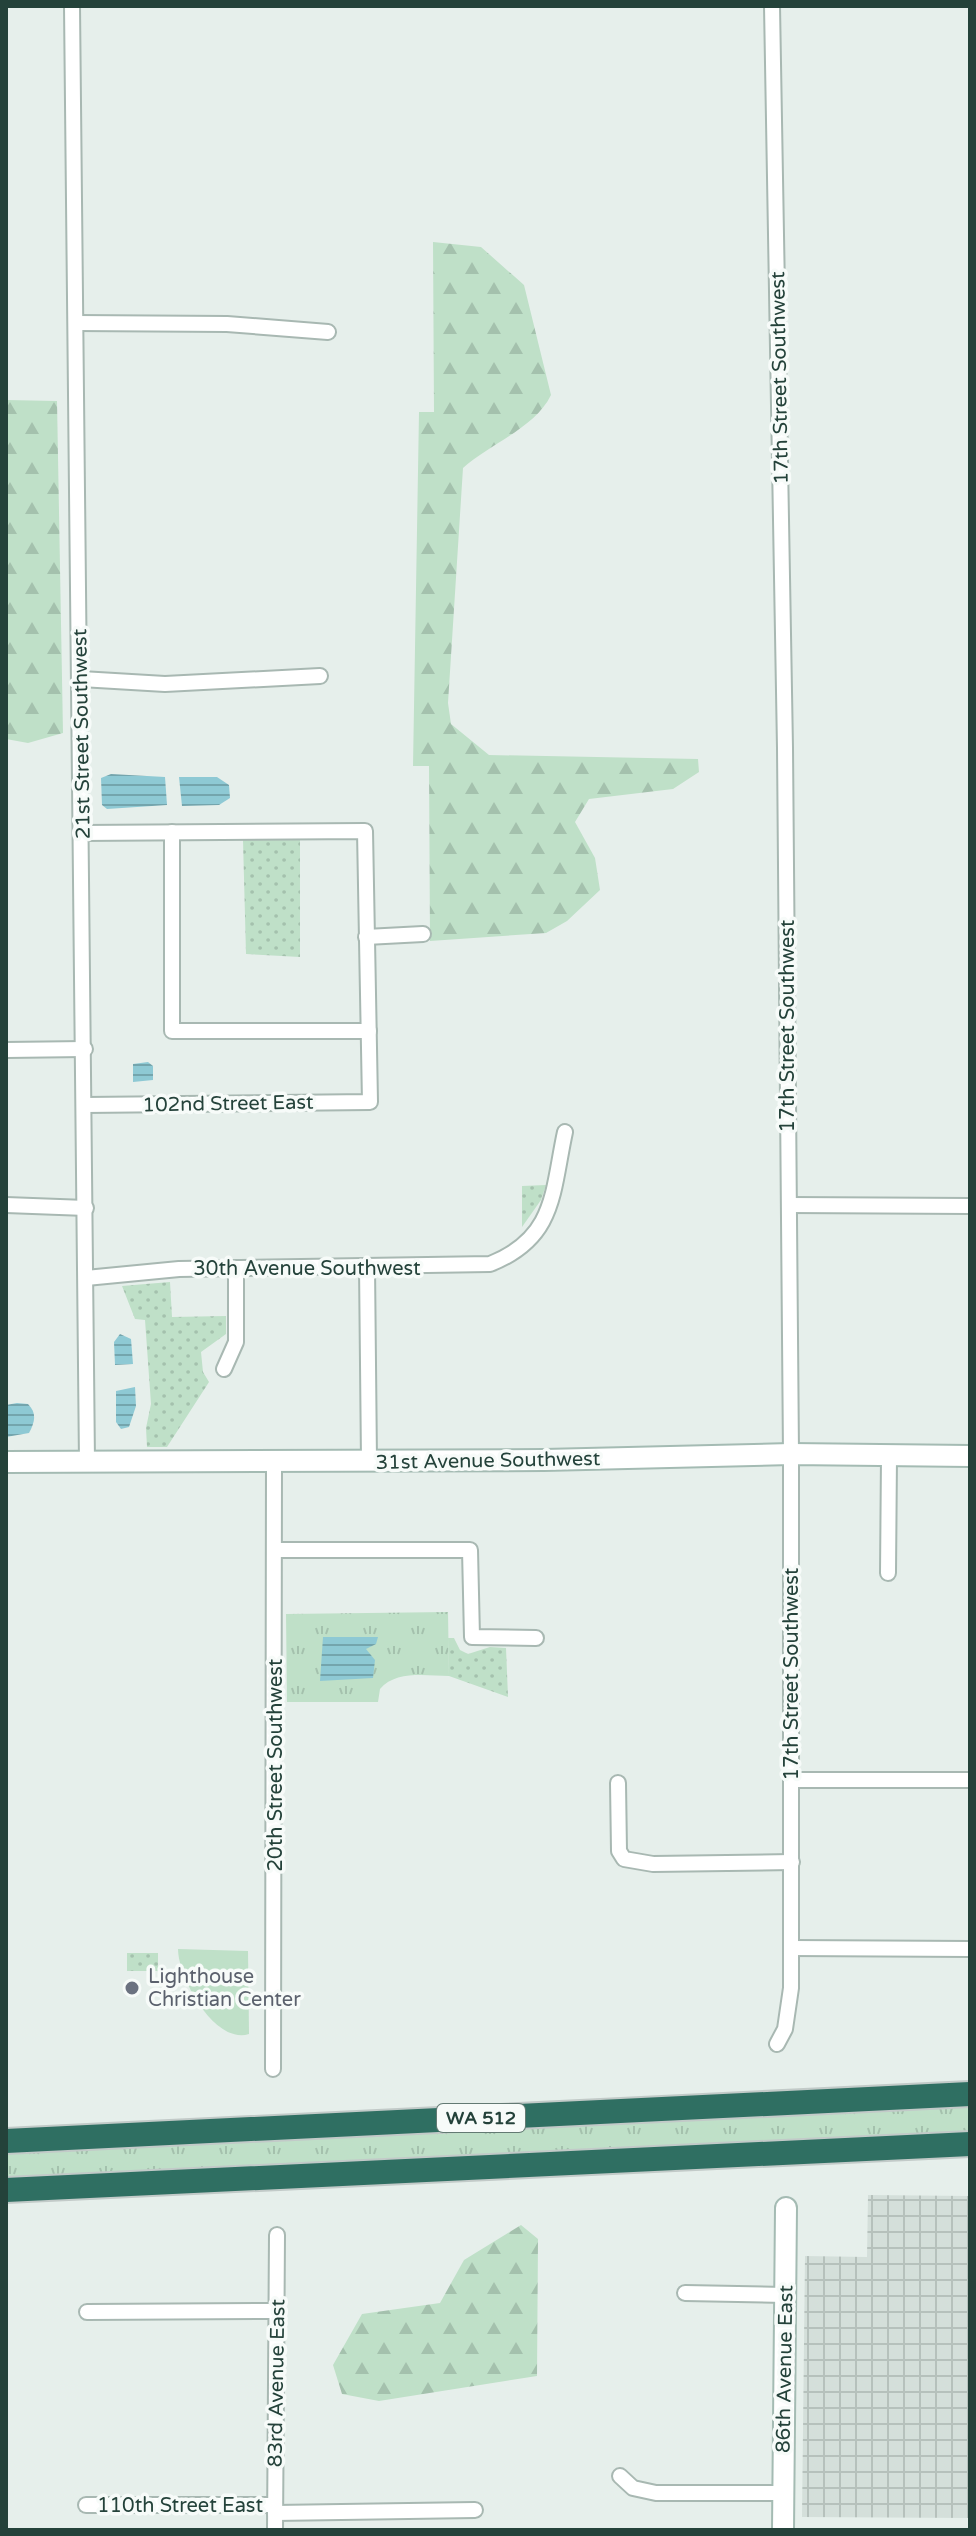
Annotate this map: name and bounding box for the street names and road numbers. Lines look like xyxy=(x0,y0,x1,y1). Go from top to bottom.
street label: 17th Street Southwest xyxy=(766,271,794,485)
street label: 21st Street Southwest xyxy=(68,628,96,839)
street label: 17th Street Southwest xyxy=(776,919,800,1132)
street label: 102nd Street East xyxy=(142,1091,314,1117)
street label: 30th Avenue Southwest xyxy=(193,1257,421,1281)
street label: 31st Avenue Southwest xyxy=(375,1447,601,1475)
street label: 17th Street Southwest xyxy=(780,1567,804,1780)
street label: 20th Street Southwest xyxy=(264,1658,288,1871)
road number: WA 512 xyxy=(437,2104,525,2132)
street label: 86th Avenue East xyxy=(772,2284,798,2453)
street label: 83rd Avenue East xyxy=(264,2298,290,2467)
street label: 110th Street East xyxy=(97,2494,263,2518)

